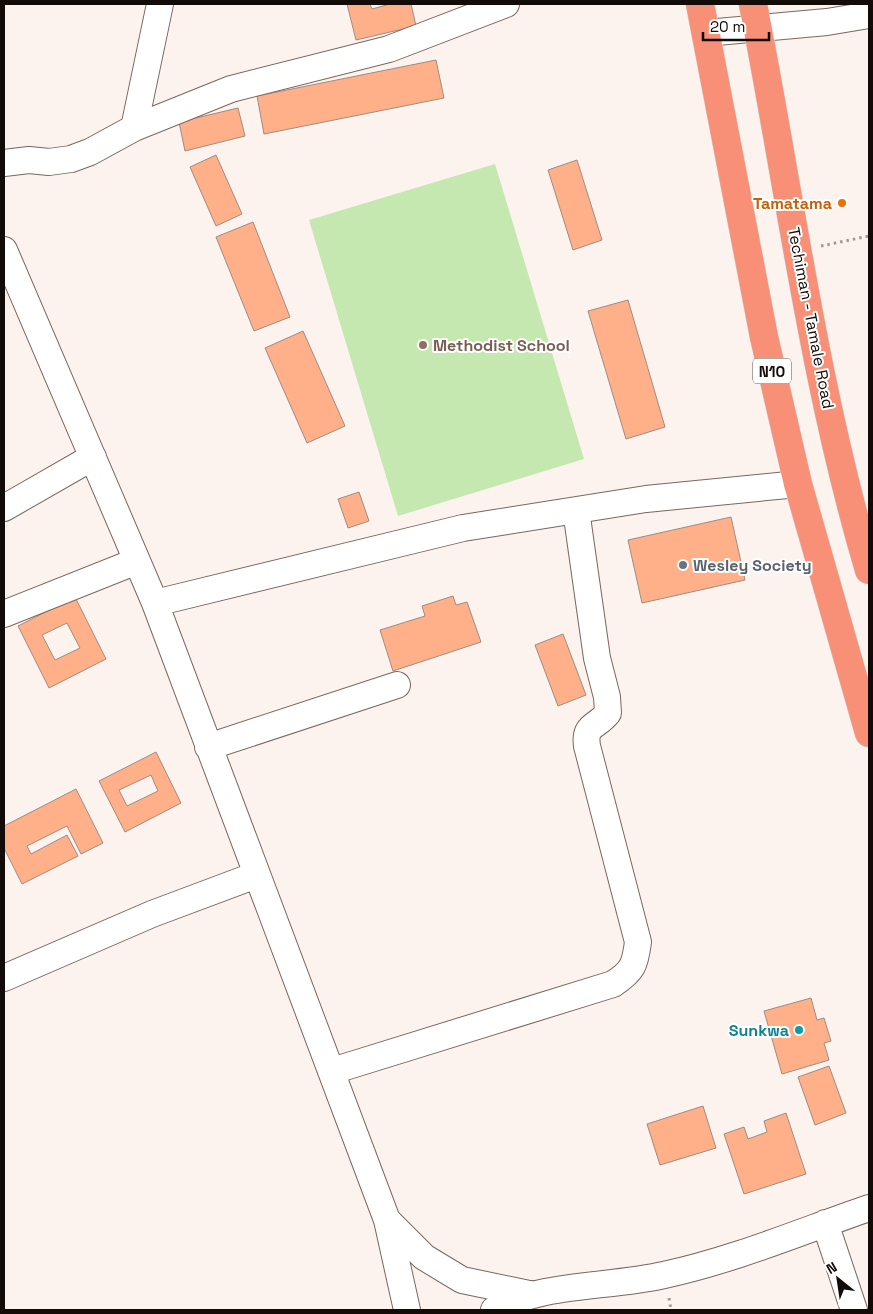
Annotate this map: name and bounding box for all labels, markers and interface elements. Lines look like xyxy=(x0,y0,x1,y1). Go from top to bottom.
scale bar xyxy=(703,10,769,42)
text: 20 m xyxy=(710,17,745,36)
place label: Tamatama xyxy=(753,193,832,214)
marker: Tamatama xyxy=(836,197,848,209)
street label: Techiman - Tamale Road xyxy=(783,225,839,411)
place label: Methodist School xyxy=(433,335,570,356)
marker: Methodist School xyxy=(417,339,429,351)
road number: N10 xyxy=(753,358,791,384)
place label: Wesley Society xyxy=(693,555,812,576)
marker: Wesley Society xyxy=(677,559,689,571)
place label: Sunkwa xyxy=(729,1020,789,1041)
marker: Sunkwa xyxy=(793,1024,805,1036)
north arrow xyxy=(813,1254,863,1304)
text: N xyxy=(823,1258,840,1278)

